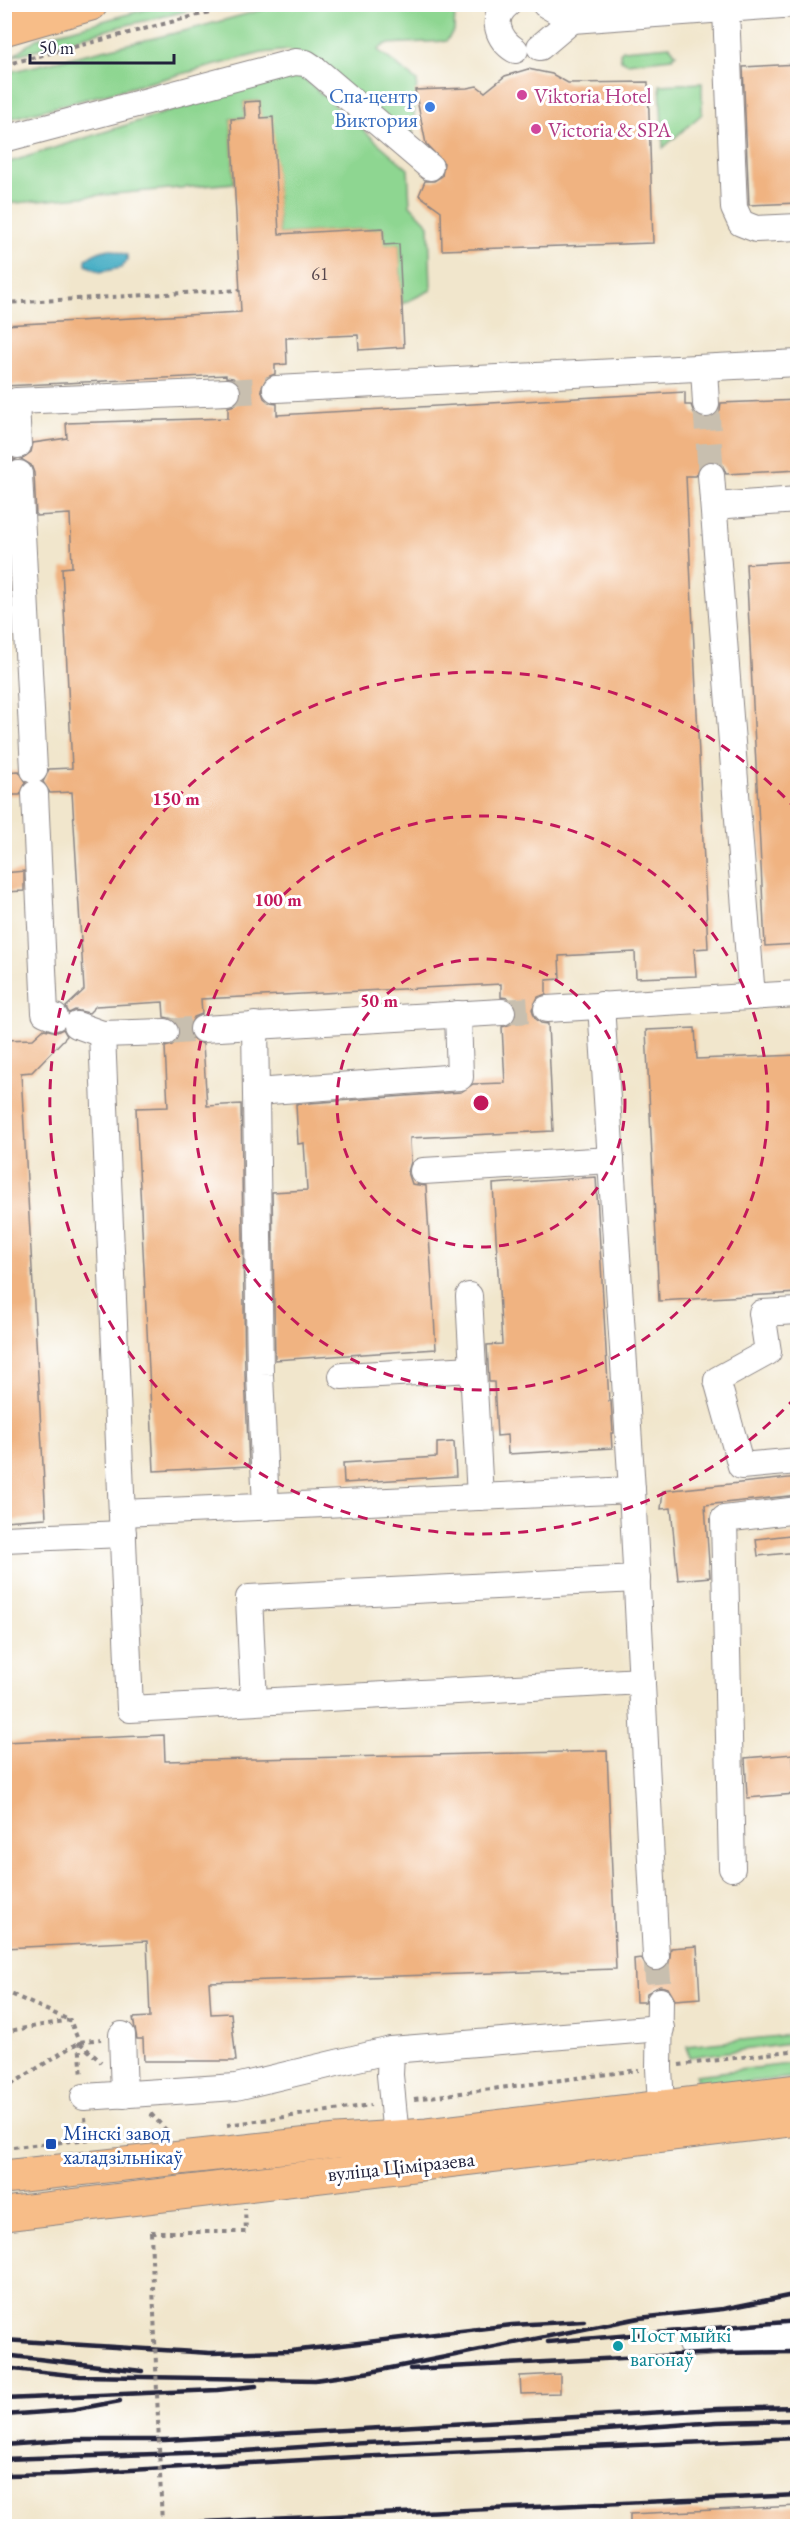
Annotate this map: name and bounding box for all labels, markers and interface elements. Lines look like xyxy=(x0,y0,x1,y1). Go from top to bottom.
scale bar xyxy=(30,27,174,65)
text: 50 m xyxy=(39,36,74,59)
place label: Спа-центр Виктория xyxy=(329,82,418,133)
place label: Viktoria Hotel xyxy=(534,82,652,109)
marker: Viktoria Hotel xyxy=(515,88,529,102)
marker: Спа-центр Виктория xyxy=(423,100,437,114)
place label: Victoria & SPA xyxy=(548,116,672,143)
marker: Victoria & SPA xyxy=(529,122,543,136)
house number: 61 xyxy=(311,262,329,285)
text: 150 m xyxy=(152,787,200,810)
text: 100 m xyxy=(254,888,302,911)
text: 50 m xyxy=(360,989,398,1012)
centre of rings xyxy=(471,1093,491,1113)
place label: Мінскі завод халадзільнікаў xyxy=(63,2119,184,2170)
marker: Мінскі завод халадзільнікаў xyxy=(44,2137,58,2151)
street label: вуліца Ціміразева xyxy=(326,2145,476,2187)
place label: Пост мыйкі вагонаў xyxy=(630,2321,731,2372)
marker: Пост мыйкі вагонаў xyxy=(611,2339,625,2353)

